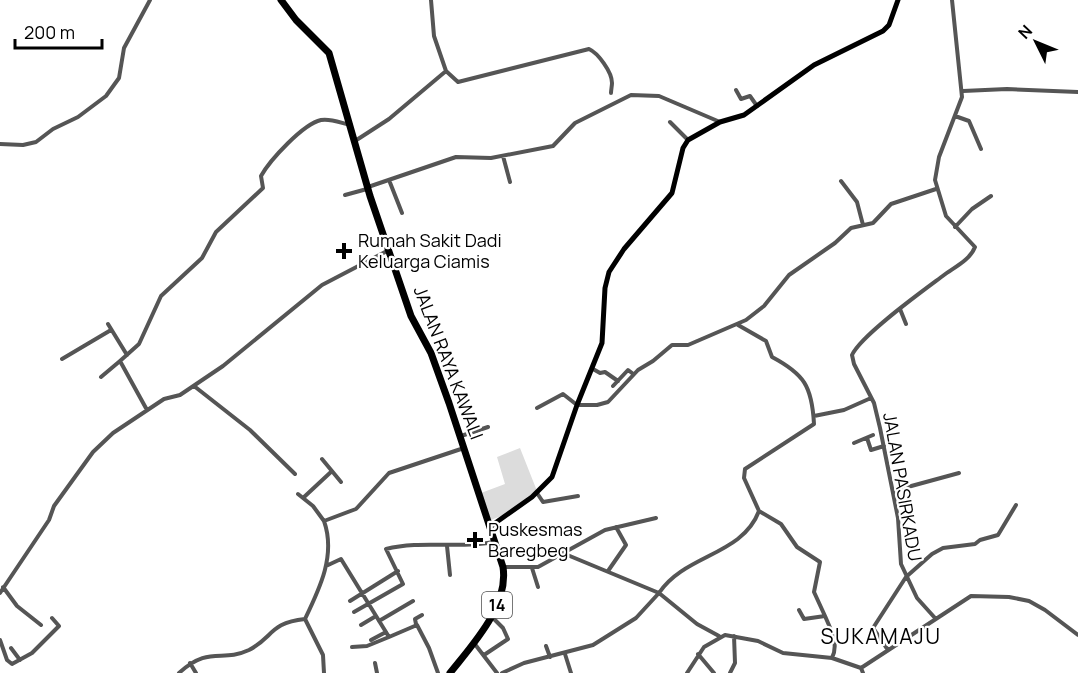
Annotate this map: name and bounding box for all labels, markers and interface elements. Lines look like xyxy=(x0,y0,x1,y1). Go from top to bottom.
scale bar xyxy=(15,12,102,50)
north arrow xyxy=(1006,12,1066,72)
text: 200 m xyxy=(24,20,75,44)
text: N xyxy=(1013,20,1037,43)
place label: Rumah Sakit Dadi Keluarga Ciamis xyxy=(358,228,502,273)
marker: Rumah Sakit Dadi Keluarga Ciamis xyxy=(335,242,353,260)
street label: JALAN RAYA KAWALI xyxy=(409,282,489,443)
street label: JALAN PASIRKADU xyxy=(878,411,928,563)
place label: Puskesmas Baregbeg xyxy=(488,517,582,562)
marker: Puskesmas Baregbeg xyxy=(466,531,484,549)
road number: 14 xyxy=(482,592,512,618)
district label: SUKAMAJU xyxy=(821,622,941,650)

